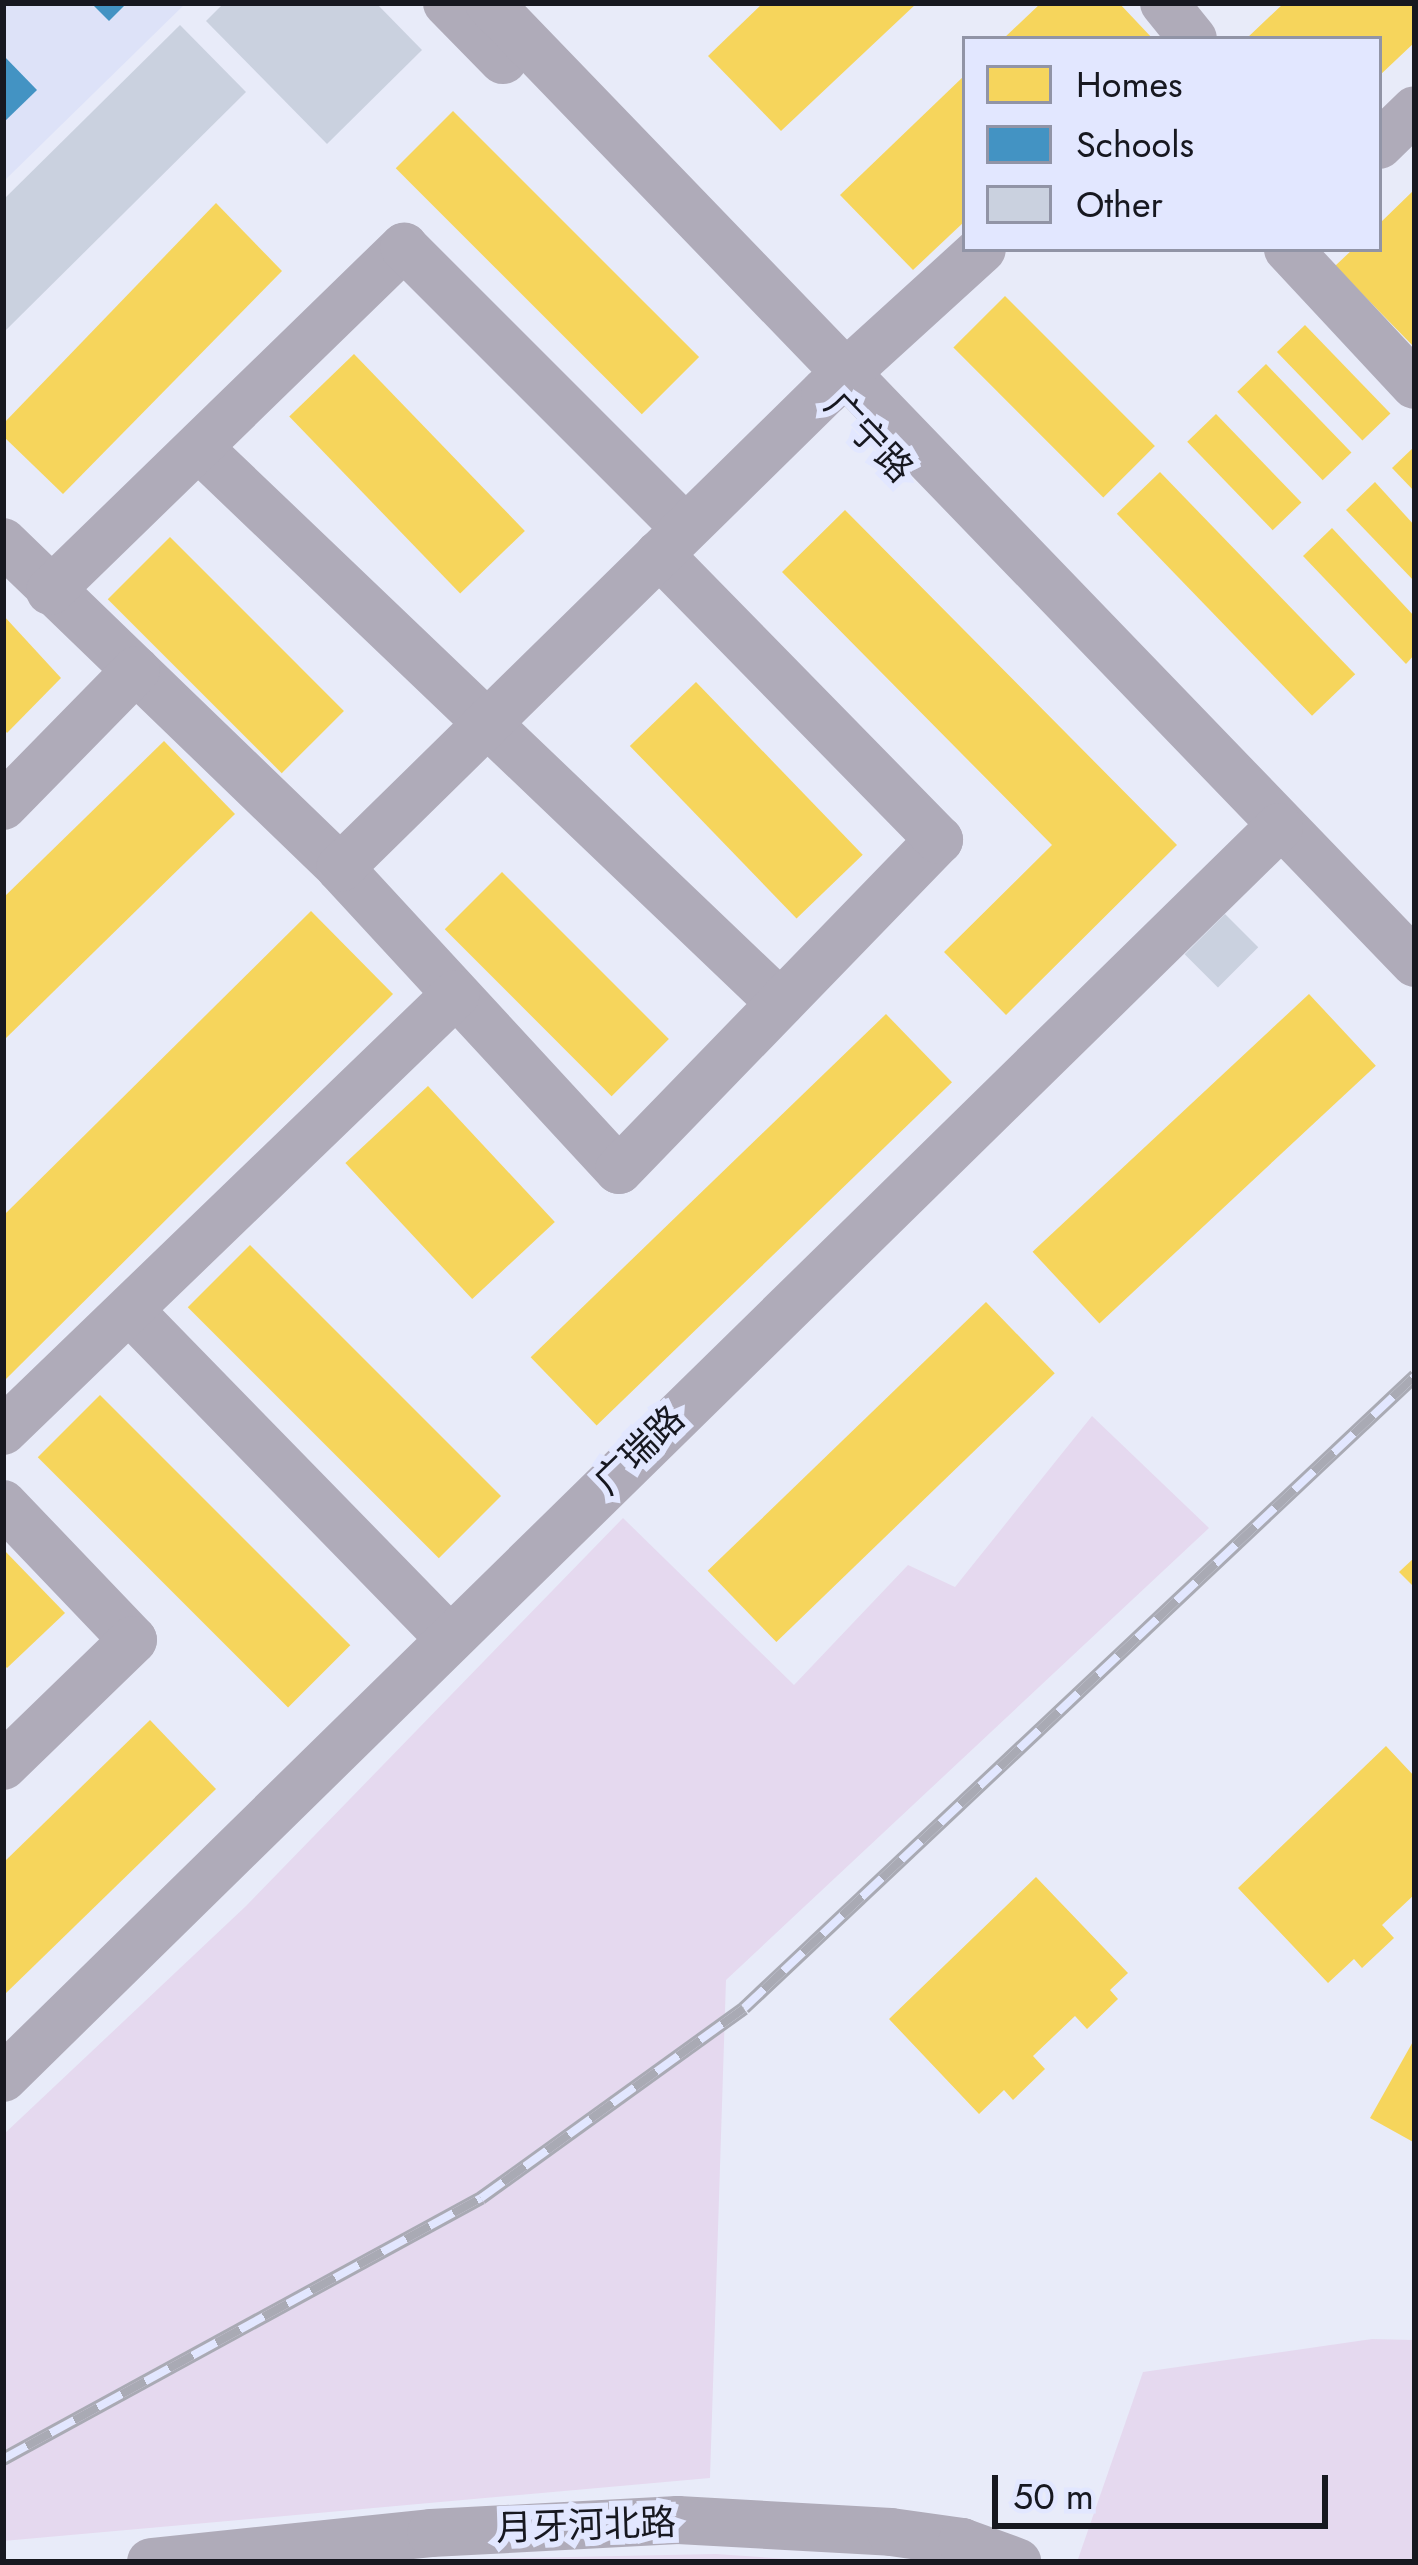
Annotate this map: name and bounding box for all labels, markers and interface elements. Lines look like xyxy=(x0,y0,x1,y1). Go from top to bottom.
legend xyxy=(962,36,1382,252)
text: Homes xyxy=(1076,58,1183,110)
text: Schools xyxy=(1076,118,1194,170)
text: Other xyxy=(1076,178,1163,230)
street label: 广宁路 xyxy=(816,383,922,491)
street label: 广瑞路 xyxy=(585,1397,693,1503)
scale bar xyxy=(998,2451,1334,2525)
text: 50 m xyxy=(1013,2470,1094,2522)
street label: 月牙河北路 xyxy=(495,2500,677,2550)

